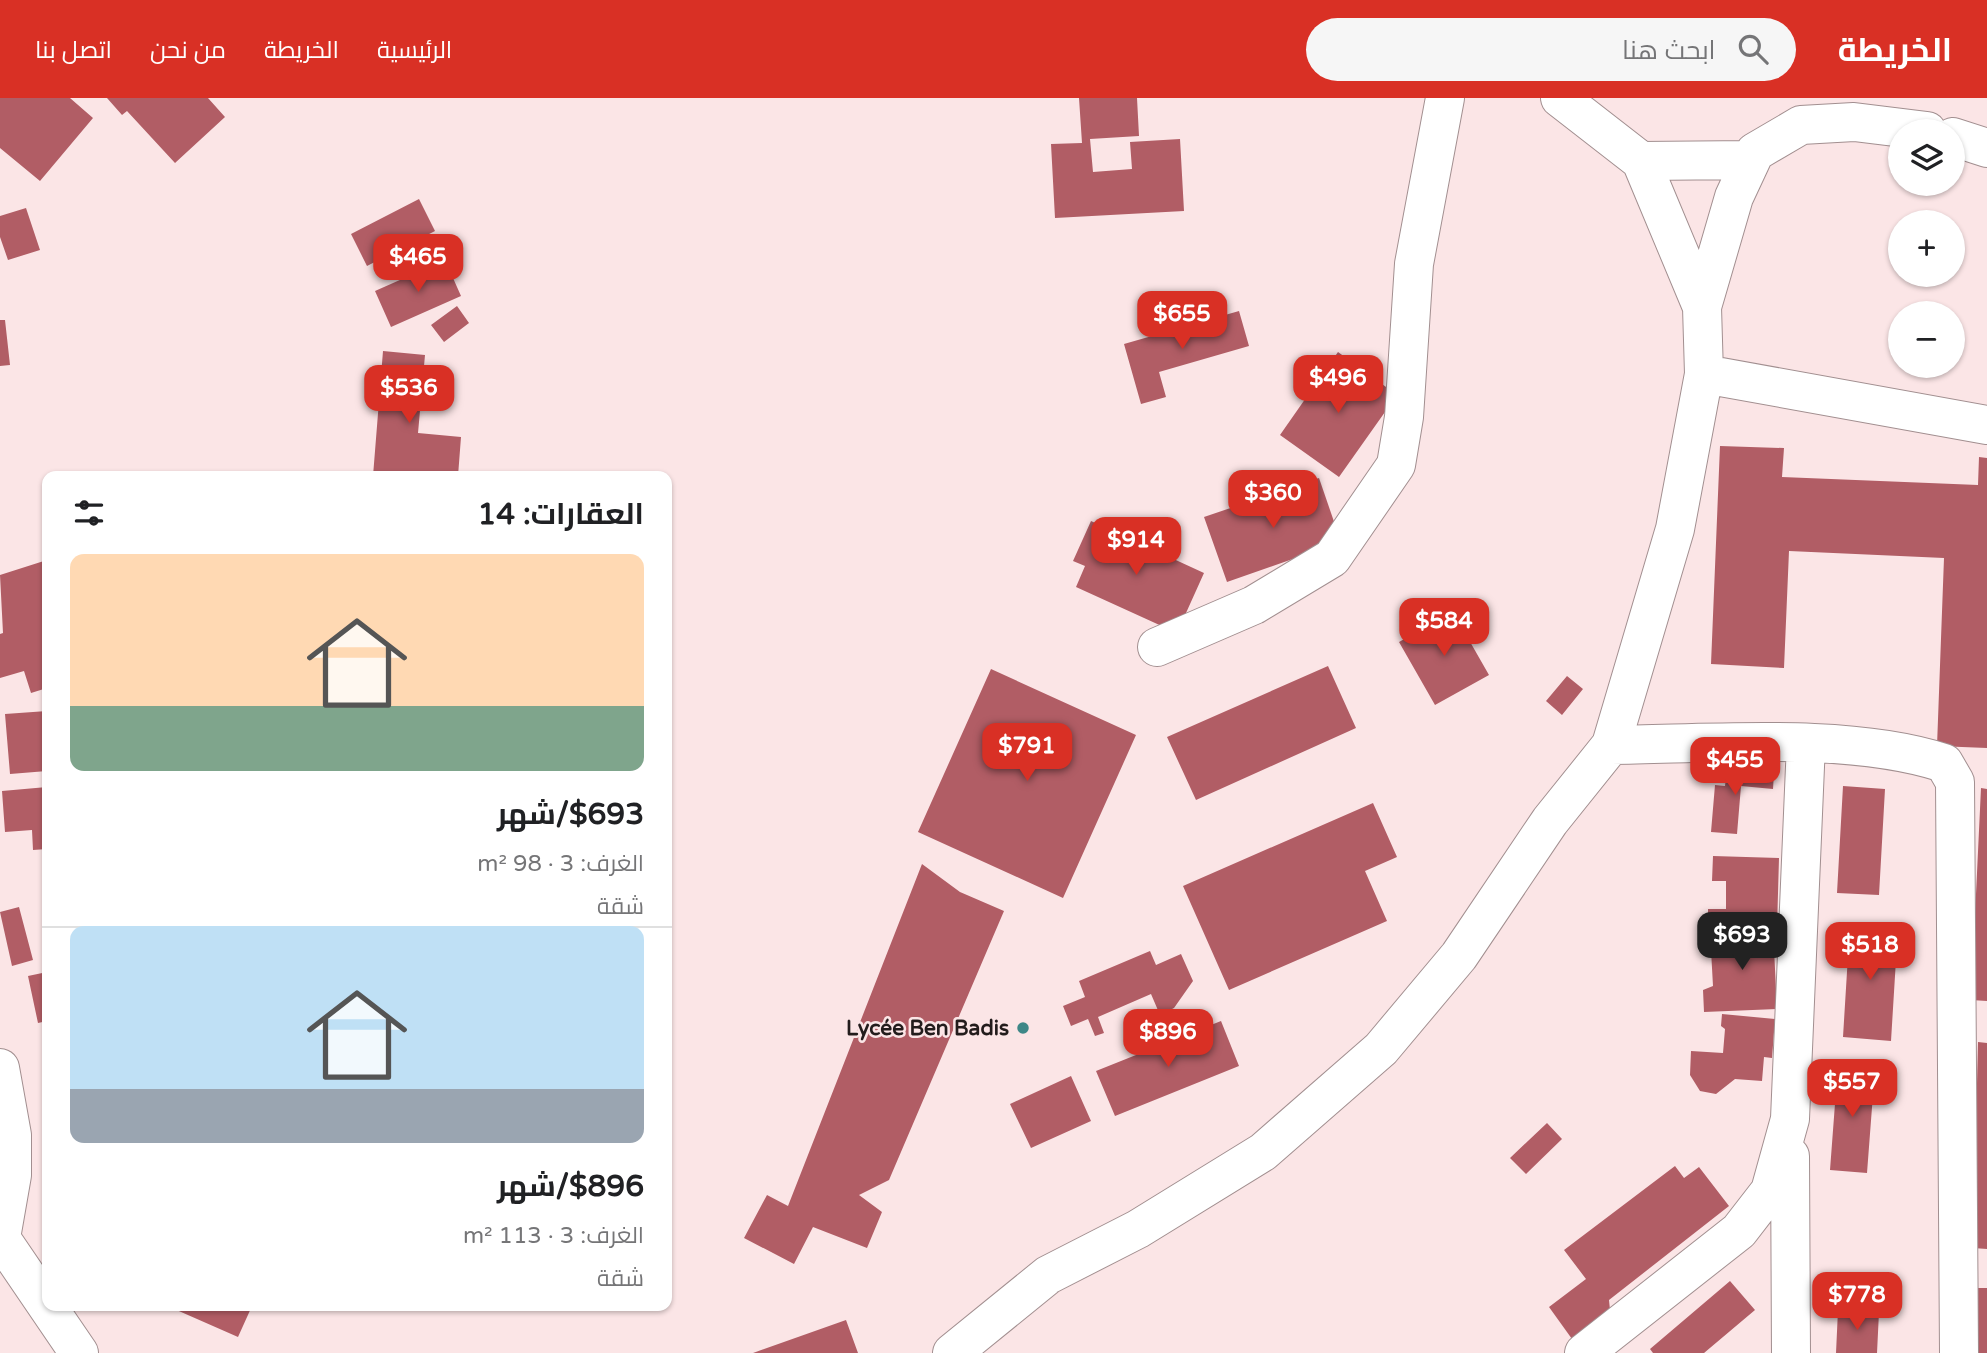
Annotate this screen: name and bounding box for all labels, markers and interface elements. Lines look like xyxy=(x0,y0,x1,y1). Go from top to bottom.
search box xyxy=(1306,18,1796,81)
icon: search xyxy=(1734,30,1772,68)
text: الخريطة xyxy=(1838,31,1952,70)
text: ابحث هنا xyxy=(1622,35,1716,66)
text: اتصل بنا xyxy=(35,36,112,65)
text: من نحن xyxy=(150,36,226,65)
text: الخريطة xyxy=(264,36,339,65)
text: الرئيسية xyxy=(377,36,452,65)
map controls xyxy=(1888,119,1965,378)
button: layers xyxy=(1888,119,1965,196)
button: + xyxy=(1888,210,1965,287)
pin: $465 xyxy=(377,234,459,294)
text: $465 xyxy=(389,243,447,271)
pin: $655 xyxy=(1141,292,1223,351)
text: $655 xyxy=(1153,300,1211,328)
button: − xyxy=(1888,301,1965,378)
pin: $496 xyxy=(1297,356,1379,415)
text: $496 xyxy=(1309,364,1367,392)
pin: $536 xyxy=(368,366,450,425)
text: $536 xyxy=(380,374,438,402)
pin: $360 xyxy=(1232,470,1314,530)
text: $360 xyxy=(1244,479,1302,507)
icon: filters xyxy=(70,494,108,532)
text: العقارات: 14 xyxy=(477,496,644,533)
pin: $914 xyxy=(1095,518,1177,577)
text: $914 xyxy=(1107,526,1165,554)
pin: $584 xyxy=(1403,598,1485,658)
icon: home xyxy=(294,600,420,726)
text: $584 xyxy=(1415,607,1473,635)
pin: $791 xyxy=(986,724,1068,783)
text: $791 xyxy=(998,732,1056,760)
pin: $455 xyxy=(1694,738,1776,797)
text: $455 xyxy=(1706,746,1764,774)
text: $693/شهر xyxy=(497,796,644,833)
text: الغرف: 3 · 98 m² xyxy=(477,850,644,878)
text: شقة xyxy=(597,893,644,921)
pin: $693 xyxy=(1701,912,1783,972)
text: $693 xyxy=(1713,921,1771,949)
pin: $518 xyxy=(1829,922,1911,982)
text: $518 xyxy=(1841,931,1899,959)
icon: home xyxy=(294,972,420,1098)
pin: $896 xyxy=(1127,1010,1209,1069)
place label: Lycée Ben Badis xyxy=(846,1016,1009,1041)
text: $896 xyxy=(1139,1018,1197,1046)
marker: Lycée Ben Badis xyxy=(1015,1020,1031,1036)
pin: $557 xyxy=(1811,1060,1893,1119)
text: $557 xyxy=(1823,1068,1881,1096)
text: $896/شهر xyxy=(497,1168,644,1205)
text: الغرف: 3 · 113 m² xyxy=(463,1222,644,1250)
text: شقة xyxy=(597,1265,644,1293)
pin: $778 xyxy=(1816,1272,1898,1332)
text: $778 xyxy=(1828,1281,1886,1309)

